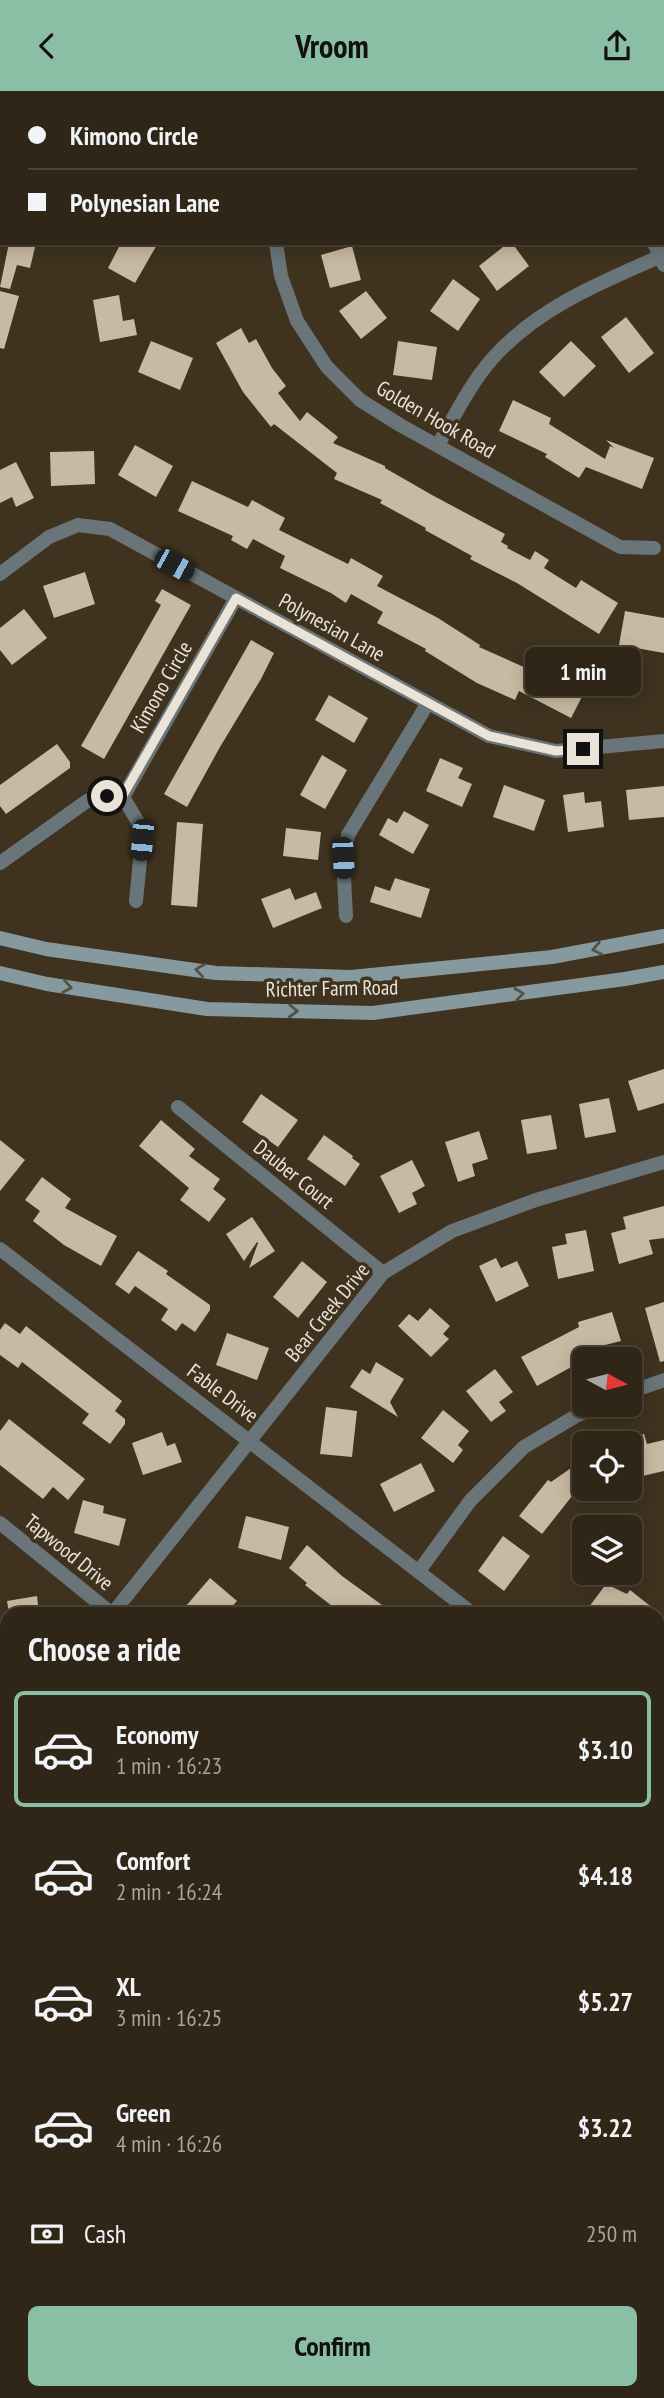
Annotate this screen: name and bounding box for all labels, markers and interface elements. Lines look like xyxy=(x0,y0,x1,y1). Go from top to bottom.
text: Vroom xyxy=(295,25,369,67)
icon: back xyxy=(28,27,66,65)
icon: share xyxy=(598,27,636,65)
text: Kimono Circle xyxy=(70,119,198,152)
text: Polynesian Lane xyxy=(70,186,220,219)
street label: Golden Hook Road xyxy=(372,374,500,464)
car xyxy=(151,546,198,584)
street label: Polynesian Lane xyxy=(274,587,390,667)
street label: Kimono Circle xyxy=(124,636,198,738)
callout: 1 min xyxy=(525,647,641,697)
text: 1 min xyxy=(560,657,606,686)
route end xyxy=(567,733,599,765)
route start xyxy=(91,780,123,812)
car xyxy=(130,818,155,862)
car xyxy=(332,836,355,880)
one-way arrow xyxy=(591,940,603,955)
one-way arrow xyxy=(194,963,206,978)
street label: Richter Farm Road xyxy=(265,973,399,1003)
one-way arrow xyxy=(61,980,73,995)
one-way arrow xyxy=(513,986,525,1001)
one-way arrow xyxy=(288,1003,298,1019)
street label: Dauber Court xyxy=(248,1133,340,1215)
street label: Bear Creek Drive xyxy=(279,1257,375,1367)
north arrow xyxy=(572,1347,642,1417)
map controls xyxy=(572,1347,642,1585)
street label: Fable Drive xyxy=(182,1357,264,1429)
button: locate xyxy=(572,1431,642,1501)
street label: Tapwood Drive xyxy=(19,1508,119,1596)
button: layers xyxy=(572,1515,642,1585)
text: Choose a ride xyxy=(28,1628,181,1670)
icon: car xyxy=(32,1718,95,1781)
text: Economy xyxy=(116,1718,198,1751)
text: $3.10 xyxy=(578,1733,633,1766)
text: 1 min · 16:23 xyxy=(116,1751,222,1780)
icon: car xyxy=(32,1844,95,1907)
text: Comfort xyxy=(116,1844,190,1877)
text: $4.18 xyxy=(578,1859,633,1892)
text: 2 min · 16:24 xyxy=(116,1877,222,1906)
icon: car xyxy=(32,1970,95,2033)
text: XL xyxy=(116,1970,141,2003)
text: $5.27 xyxy=(578,1985,633,2018)
text: 3 min · 16:25 xyxy=(116,2003,222,2032)
icon: car xyxy=(32,2096,95,2159)
text: Green xyxy=(116,2096,171,2129)
text: $3.22 xyxy=(578,2111,633,2144)
text: 4 min · 16:26 xyxy=(116,2129,222,2158)
icon: cash xyxy=(28,2215,66,2253)
text: Cash xyxy=(84,2217,126,2250)
text: 250 m xyxy=(586,2219,637,2248)
button: Confirm xyxy=(28,2306,637,2386)

